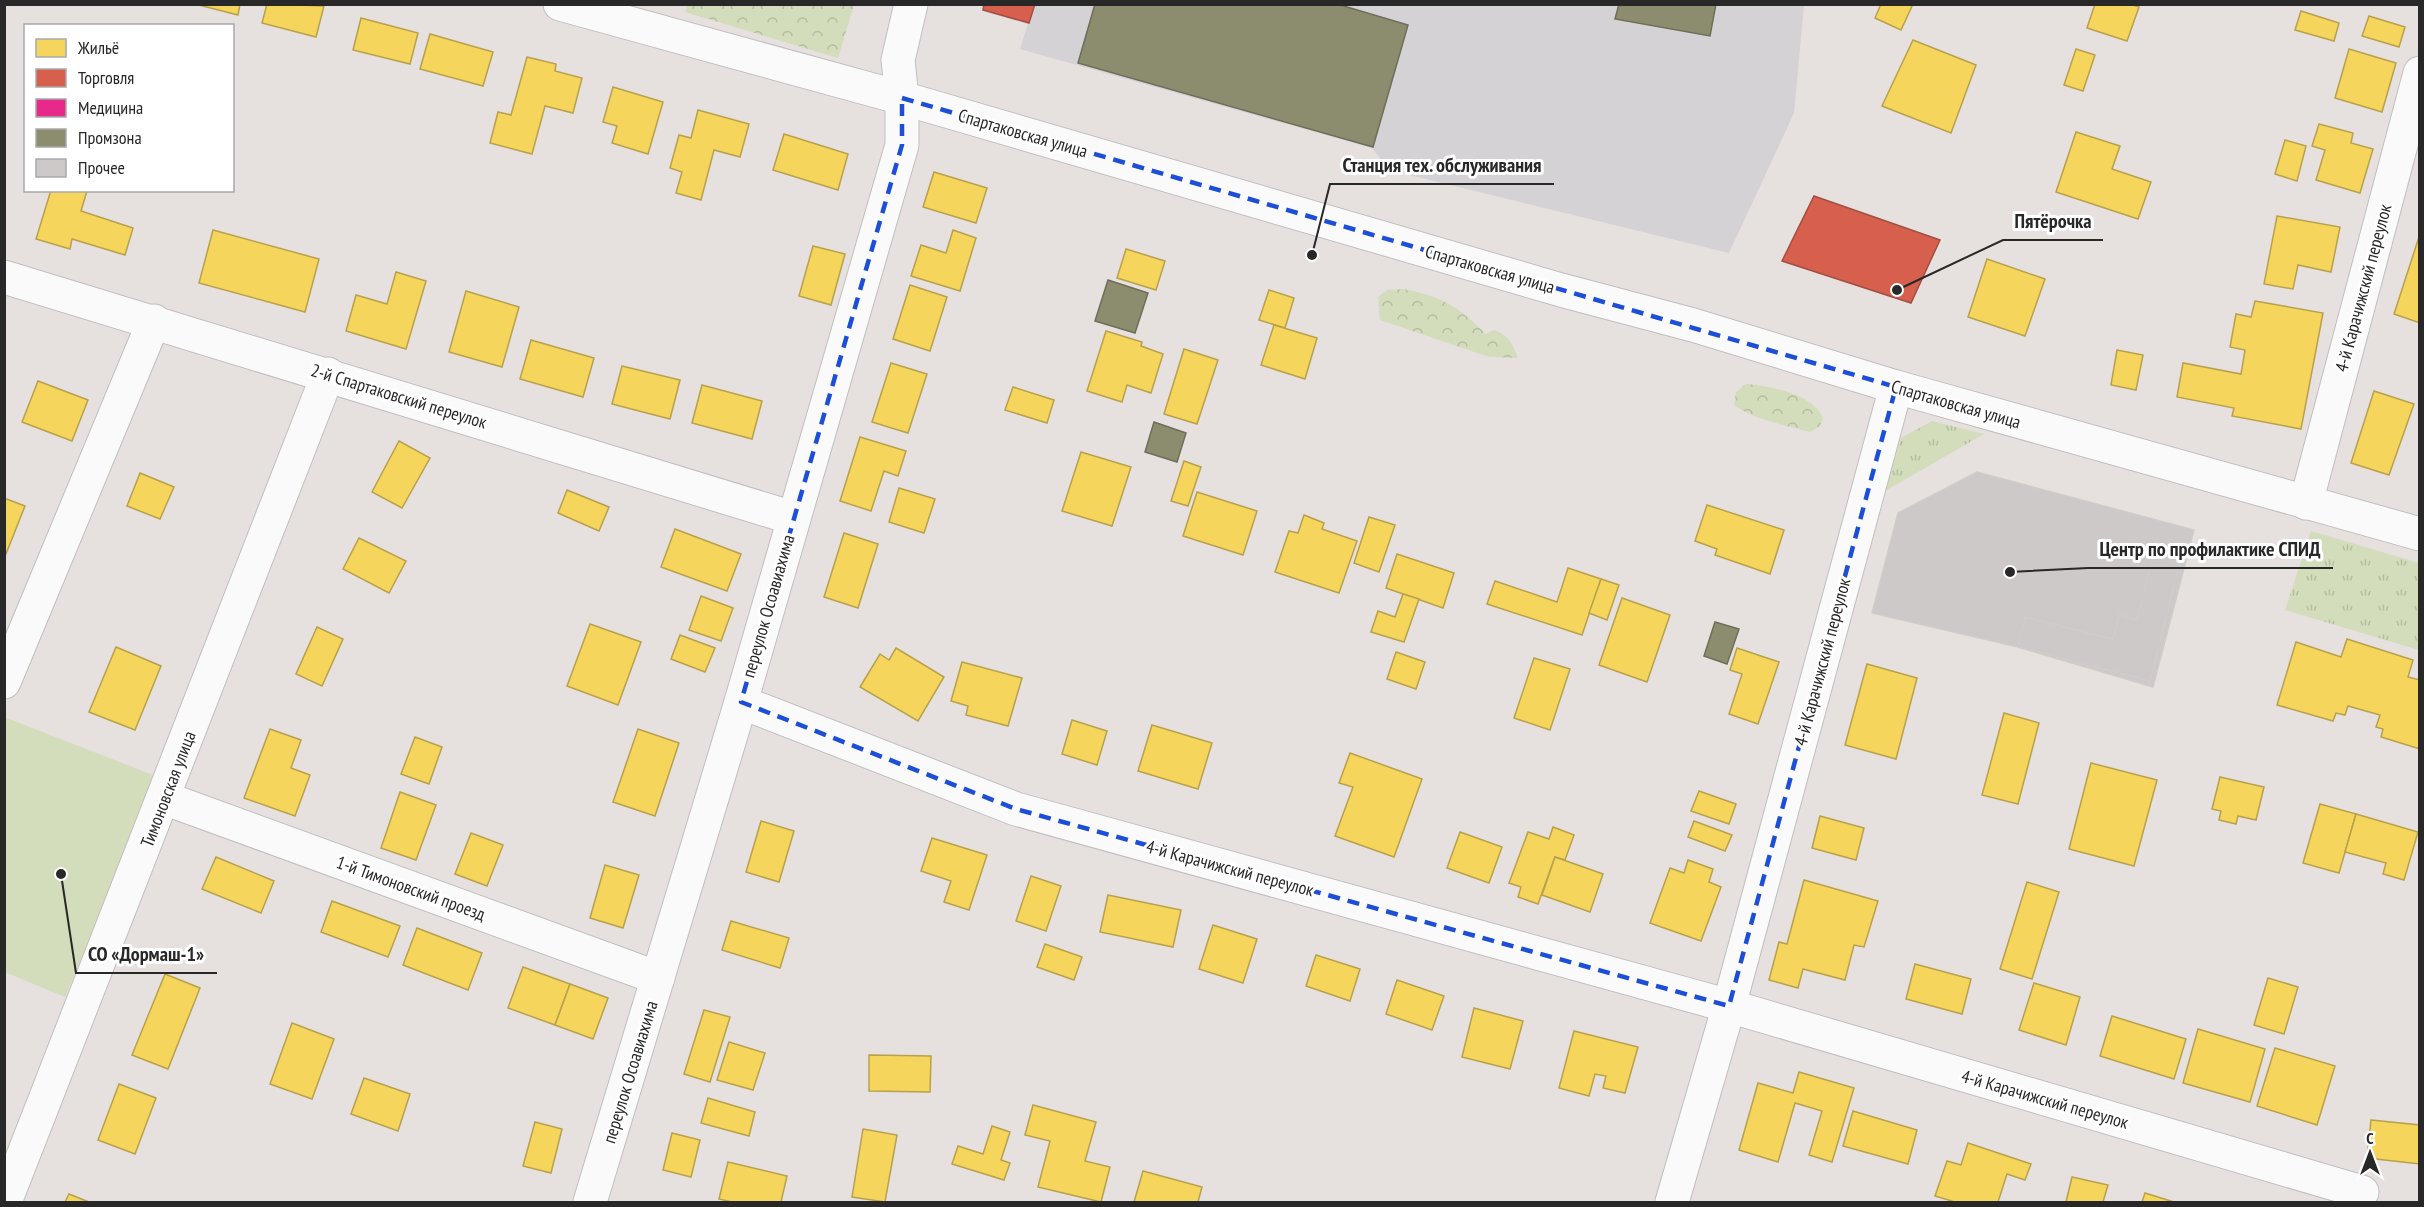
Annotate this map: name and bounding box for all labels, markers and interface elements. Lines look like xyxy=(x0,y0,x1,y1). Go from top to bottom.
legend xyxy=(24,24,234,192)
text: Жильё xyxy=(77,36,119,59)
text: Торговля xyxy=(78,66,134,89)
text: Медицина xyxy=(78,96,143,119)
street label: Спартаковская улица xyxy=(956,104,1090,162)
text: Промзона xyxy=(78,126,142,149)
callout: Станция тех. обслуживания xyxy=(1330,146,1554,184)
text: Станция тех. обслуживания xyxy=(1343,152,1542,178)
text: Прочее xyxy=(78,156,125,179)
callout: Пятёрочка xyxy=(2003,202,2103,240)
street label: 4-й Карачижский переулок xyxy=(2330,202,2396,374)
text: Пятёрочка xyxy=(2015,208,2091,234)
street label: Спартаковская улица xyxy=(1423,240,1557,298)
street label: 2-й Спартаковский переулок xyxy=(308,358,490,434)
street label: Спартаковская улица xyxy=(1889,375,2023,433)
callout: Центр по профилактике СПИД xyxy=(2088,530,2333,568)
street label: переулок Осоавиахима xyxy=(737,532,799,680)
text: Центр по профилактике СПИД xyxy=(2100,536,2321,562)
street label: 4-й Карачижский переулок xyxy=(1789,576,1855,748)
street label: Тимоновская улица xyxy=(135,728,201,850)
street label: 4-й Карачижский переулок xyxy=(1144,835,1316,901)
street label: 1-й Тимоновский проезд xyxy=(333,850,489,926)
callout: СО «Дормаш-1» xyxy=(76,935,217,973)
text: СО «Дормаш-1» xyxy=(88,941,204,967)
street label: переулок Осоавиахима xyxy=(597,998,663,1146)
street label: 4-й Карачижский переулок xyxy=(1959,1064,2131,1134)
north arrow xyxy=(2340,1123,2400,1183)
text: С xyxy=(2366,1128,2374,1148)

